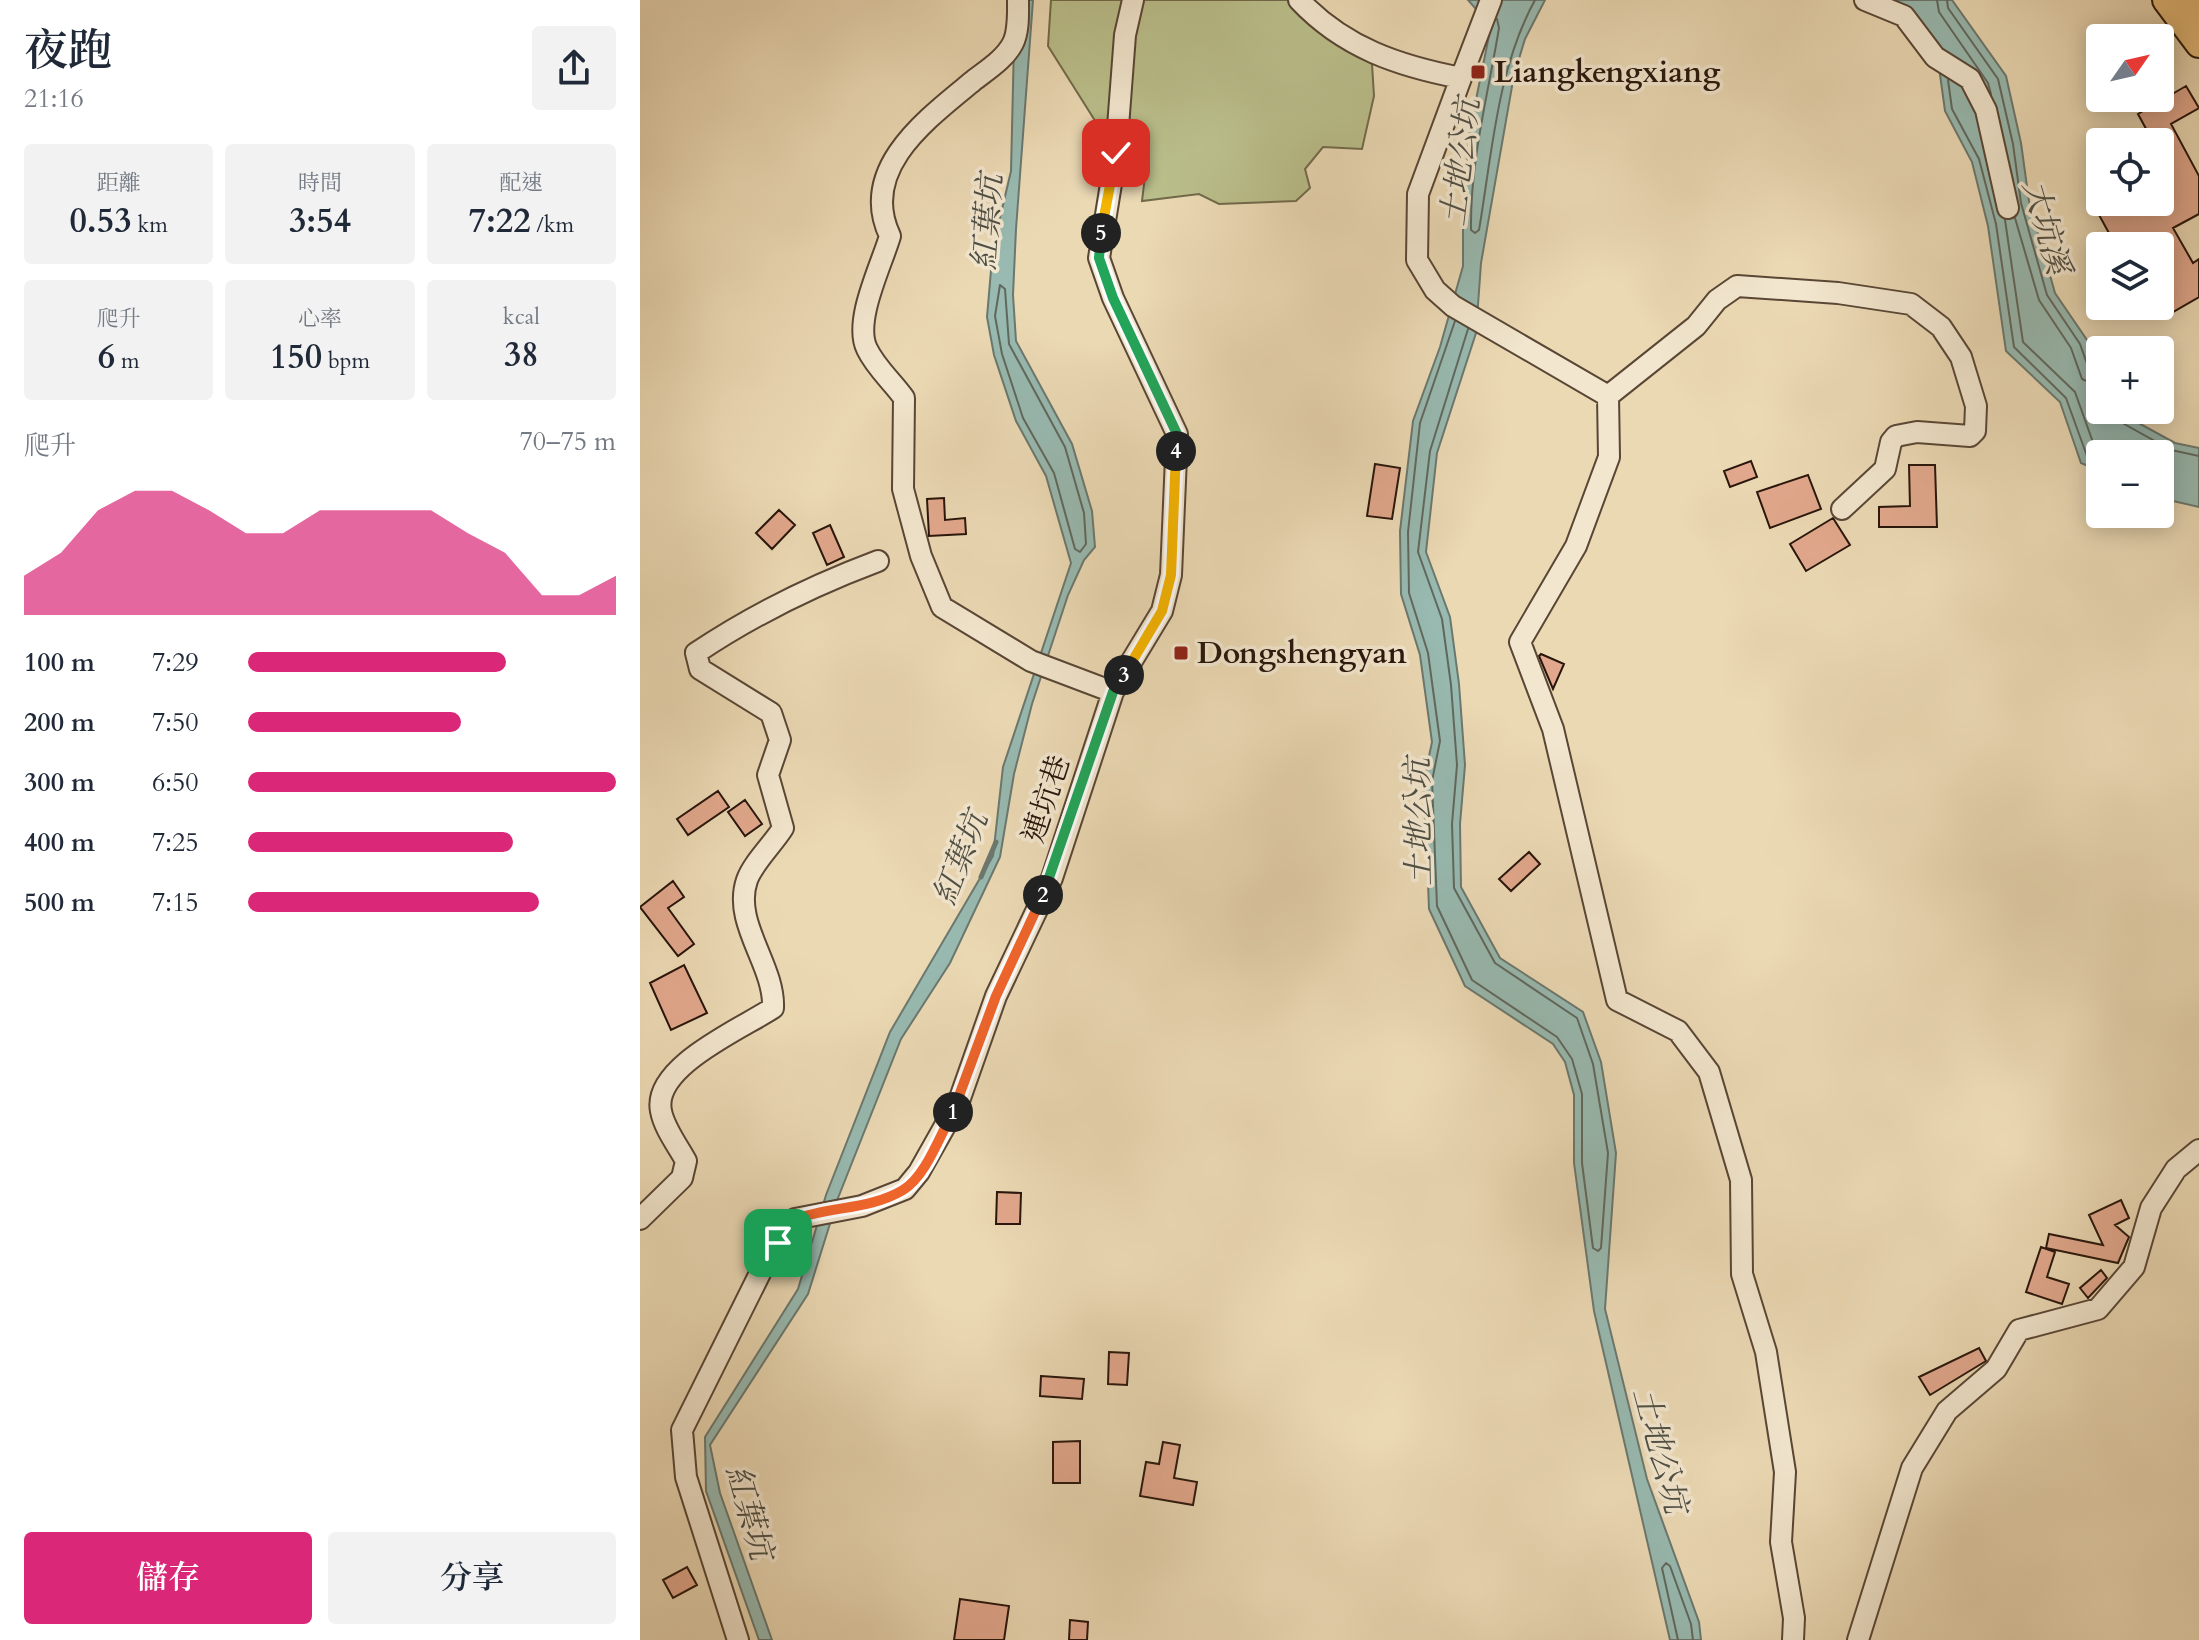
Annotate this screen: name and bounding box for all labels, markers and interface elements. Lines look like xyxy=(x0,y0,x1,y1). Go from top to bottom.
text: 夜跑 xyxy=(24,21,112,81)
north arrow xyxy=(2086,24,2174,112)
map controls xyxy=(2086,24,2174,528)
button: share xyxy=(532,26,616,110)
place label: Liangkengxiang xyxy=(1494,52,1720,93)
marker: Liangkengxiang xyxy=(1469,63,1487,81)
text: 21:16 xyxy=(24,81,84,116)
water label: 土地公坑 xyxy=(1431,91,1491,228)
pin xyxy=(1082,119,1150,187)
button: locate xyxy=(2086,128,2174,216)
icon: check xyxy=(1094,131,1138,175)
text: 距離 xyxy=(97,168,141,198)
text: 時間 xyxy=(298,168,342,198)
text: 配速 xyxy=(499,168,543,198)
water label: 紅葉坑 xyxy=(963,168,1014,271)
water label: 大坑溪 xyxy=(2012,175,2081,282)
text: 0.53 xyxy=(69,198,132,244)
text: 3:54 xyxy=(289,198,351,244)
text: 7:22 xyxy=(469,198,531,244)
text: km xyxy=(132,210,168,240)
text: /km xyxy=(531,210,574,240)
pin: 5 xyxy=(1081,213,1121,253)
text: 5 xyxy=(1095,218,1107,248)
button: layers xyxy=(2086,232,2174,320)
text: kcal xyxy=(503,302,540,332)
text: 爬升 xyxy=(97,304,141,334)
text: 心率 xyxy=(298,304,342,334)
text: 38 xyxy=(504,332,539,378)
text: 6 xyxy=(98,334,115,380)
text: 150 xyxy=(270,334,322,380)
button: + xyxy=(2086,336,2174,424)
text: m xyxy=(115,346,140,376)
text: bpm xyxy=(322,346,370,376)
text: 70–75 m xyxy=(519,424,616,459)
text: 爬升 xyxy=(24,428,76,463)
pin: 4 xyxy=(1156,431,1196,471)
text: 4 xyxy=(1170,436,1182,466)
button: − xyxy=(2086,440,2174,528)
place label: Dongshengyan xyxy=(1197,633,1407,674)
marker: Dongshengyan xyxy=(1172,644,1190,662)
text: 100 m xyxy=(24,645,95,680)
text: 7:29 xyxy=(152,645,199,680)
pin: 3 xyxy=(1104,655,1144,695)
text: 3 xyxy=(1118,660,1130,690)
text: 200 m xyxy=(24,705,95,740)
text: 7:50 xyxy=(152,705,199,740)
street label: 連坑巷 xyxy=(1013,750,1080,848)
water label: 土地公坑 xyxy=(1396,753,1442,886)
text: 300 m xyxy=(24,765,95,800)
text: 6:50 xyxy=(152,765,199,800)
water label: 紅葉坑 xyxy=(923,801,1000,911)
text: 400 m xyxy=(24,825,95,860)
text: 7:25 xyxy=(152,825,199,860)
pin: 2 xyxy=(1023,875,1063,915)
text: 2 xyxy=(1037,880,1049,910)
text: 500 m xyxy=(24,885,95,920)
text: 7:15 xyxy=(152,885,199,920)
pin: 1 xyxy=(933,1092,973,1132)
text: 1 xyxy=(947,1097,959,1127)
pin xyxy=(744,1209,812,1277)
icon: arrive xyxy=(756,1221,800,1265)
water label: 土地公坑 xyxy=(1622,1383,1699,1523)
water label: 紅葉坑 xyxy=(715,1460,785,1569)
button: 儲存 xyxy=(24,1532,312,1624)
button: 分享 xyxy=(328,1532,616,1624)

